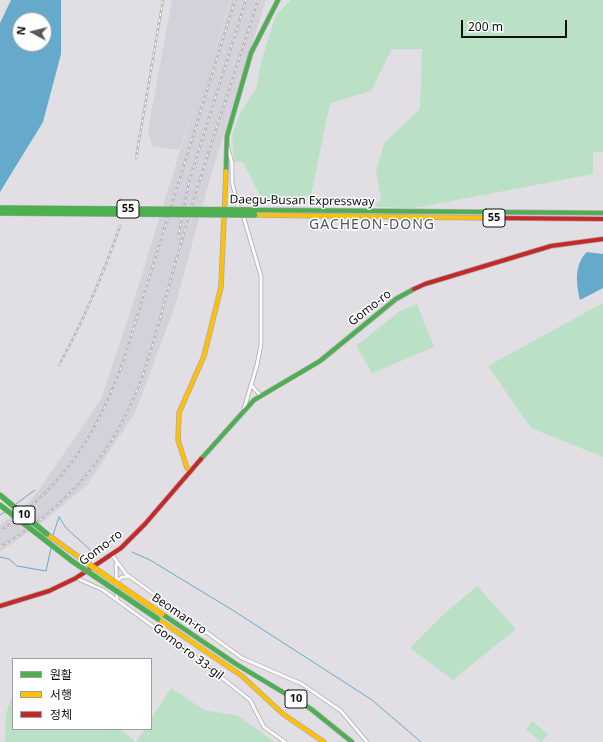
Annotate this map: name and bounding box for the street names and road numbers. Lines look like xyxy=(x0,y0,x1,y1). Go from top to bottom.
street label: Daegu-Busan Expressway xyxy=(229,193,375,209)
road number: 55 xyxy=(117,200,139,218)
road number: 55 xyxy=(483,209,505,227)
street label: Gomo-ro xyxy=(346,287,394,329)
road number: 10 xyxy=(13,506,35,524)
street label: Gomo-ro xyxy=(77,527,125,569)
street label: Beoman-ro xyxy=(149,590,209,638)
street label: Gomo-ro 33-gil xyxy=(150,621,226,683)
road number: 10 xyxy=(285,690,307,708)

